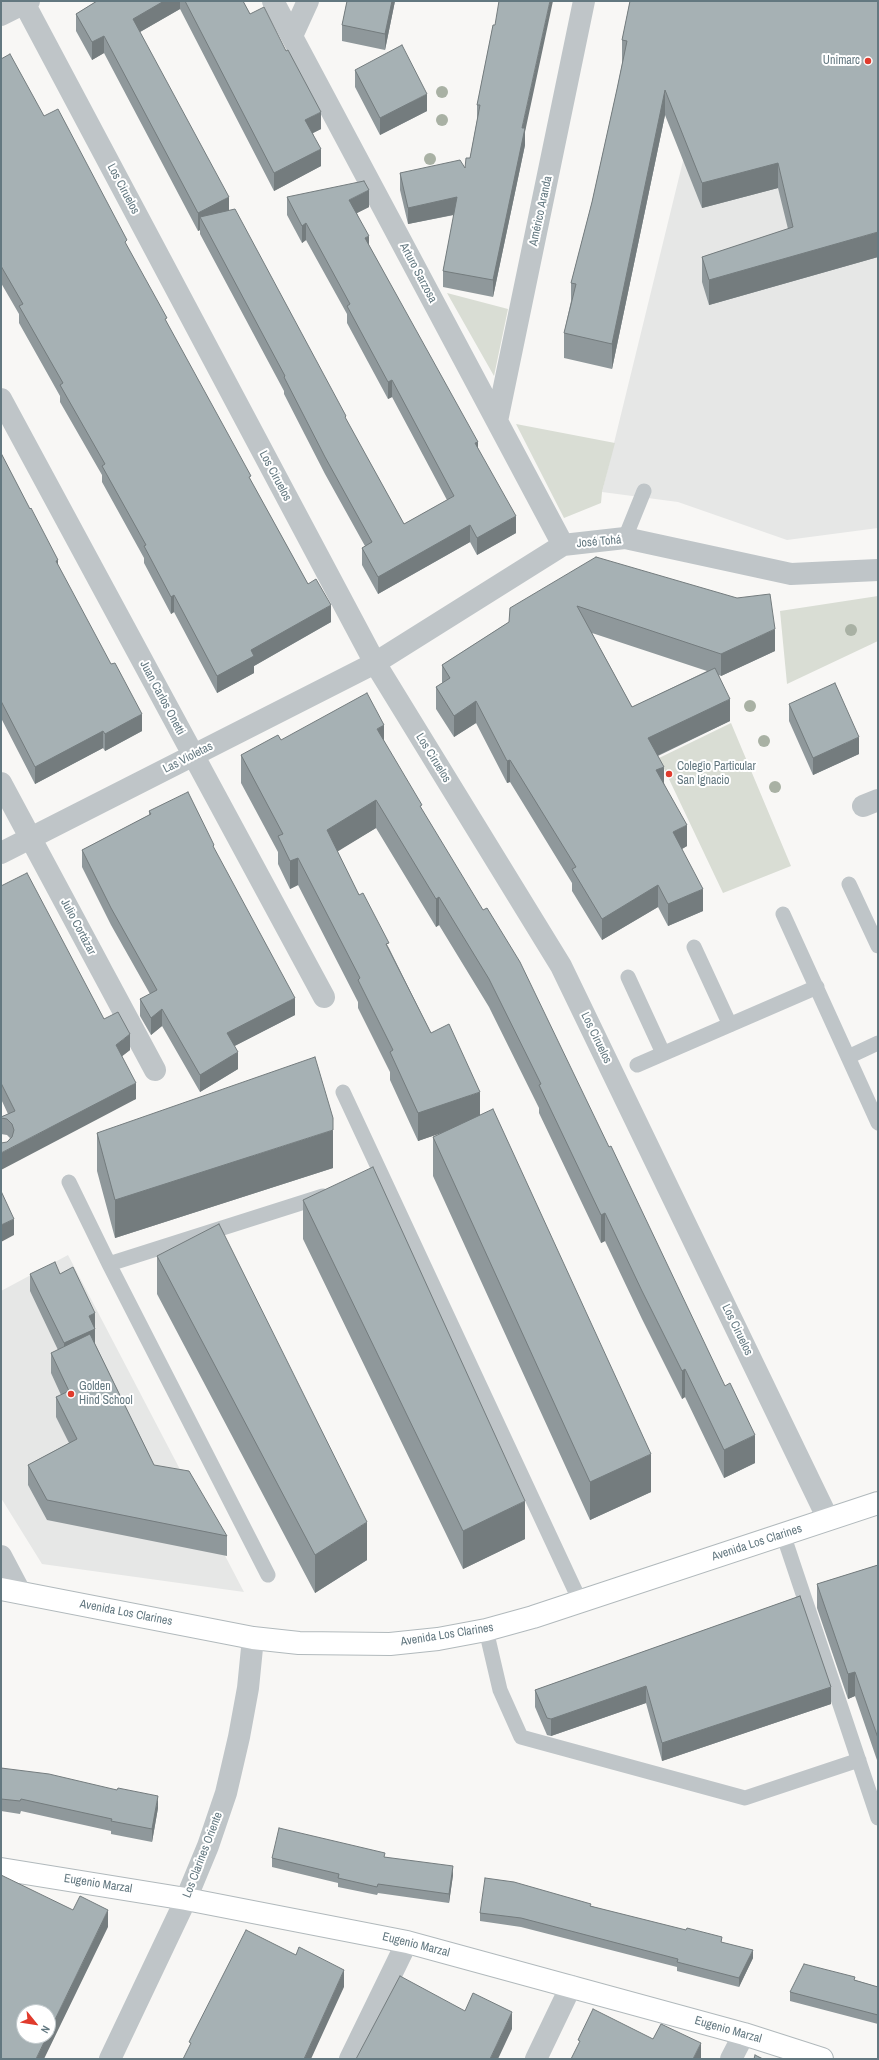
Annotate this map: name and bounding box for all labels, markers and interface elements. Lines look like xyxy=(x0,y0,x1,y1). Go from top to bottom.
place label: Unimarc xyxy=(823,54,860,68)
marker: Unimarc xyxy=(863,56,873,66)
street label: Los Ciruelos xyxy=(104,161,142,217)
street label: Américo Aranda xyxy=(527,175,555,247)
street label: Arturo Sarzosa xyxy=(396,241,440,305)
street label: Los Ciruelos xyxy=(256,448,294,504)
street label: José Tohá xyxy=(576,533,622,551)
street label: Juan Carlos Onetti xyxy=(136,658,188,738)
street label: Los Ciruelos xyxy=(412,731,454,785)
street label: Las Violetas xyxy=(161,739,215,777)
place label: Colegio Particular San Ignacio xyxy=(677,760,756,788)
marker: Colegio Particular San Ignacio xyxy=(664,769,674,779)
street label: Julio Cortázar xyxy=(57,897,99,957)
street label: Los Ciruelos xyxy=(577,1010,615,1066)
street label: Los Ciruelos xyxy=(718,1302,756,1358)
place label: Golden Hind School xyxy=(79,1380,133,1408)
marker: Golden Hind School xyxy=(66,1389,76,1399)
street label: Avenida Los Clarines xyxy=(710,1522,804,1564)
street label: Avenida Los Clarines xyxy=(79,1597,173,1629)
street label: Avenida Los Clarines xyxy=(399,1621,495,1649)
street label: Los Clarines Oriente xyxy=(180,1810,226,1900)
street label: Eugenio Marzal xyxy=(63,1871,133,1897)
street label: Eugenio Marzal xyxy=(381,1930,451,1960)
north arrow xyxy=(16,2004,56,2044)
street label: Eugenio Marzal xyxy=(693,2014,763,2046)
text: N xyxy=(38,2023,53,2036)

